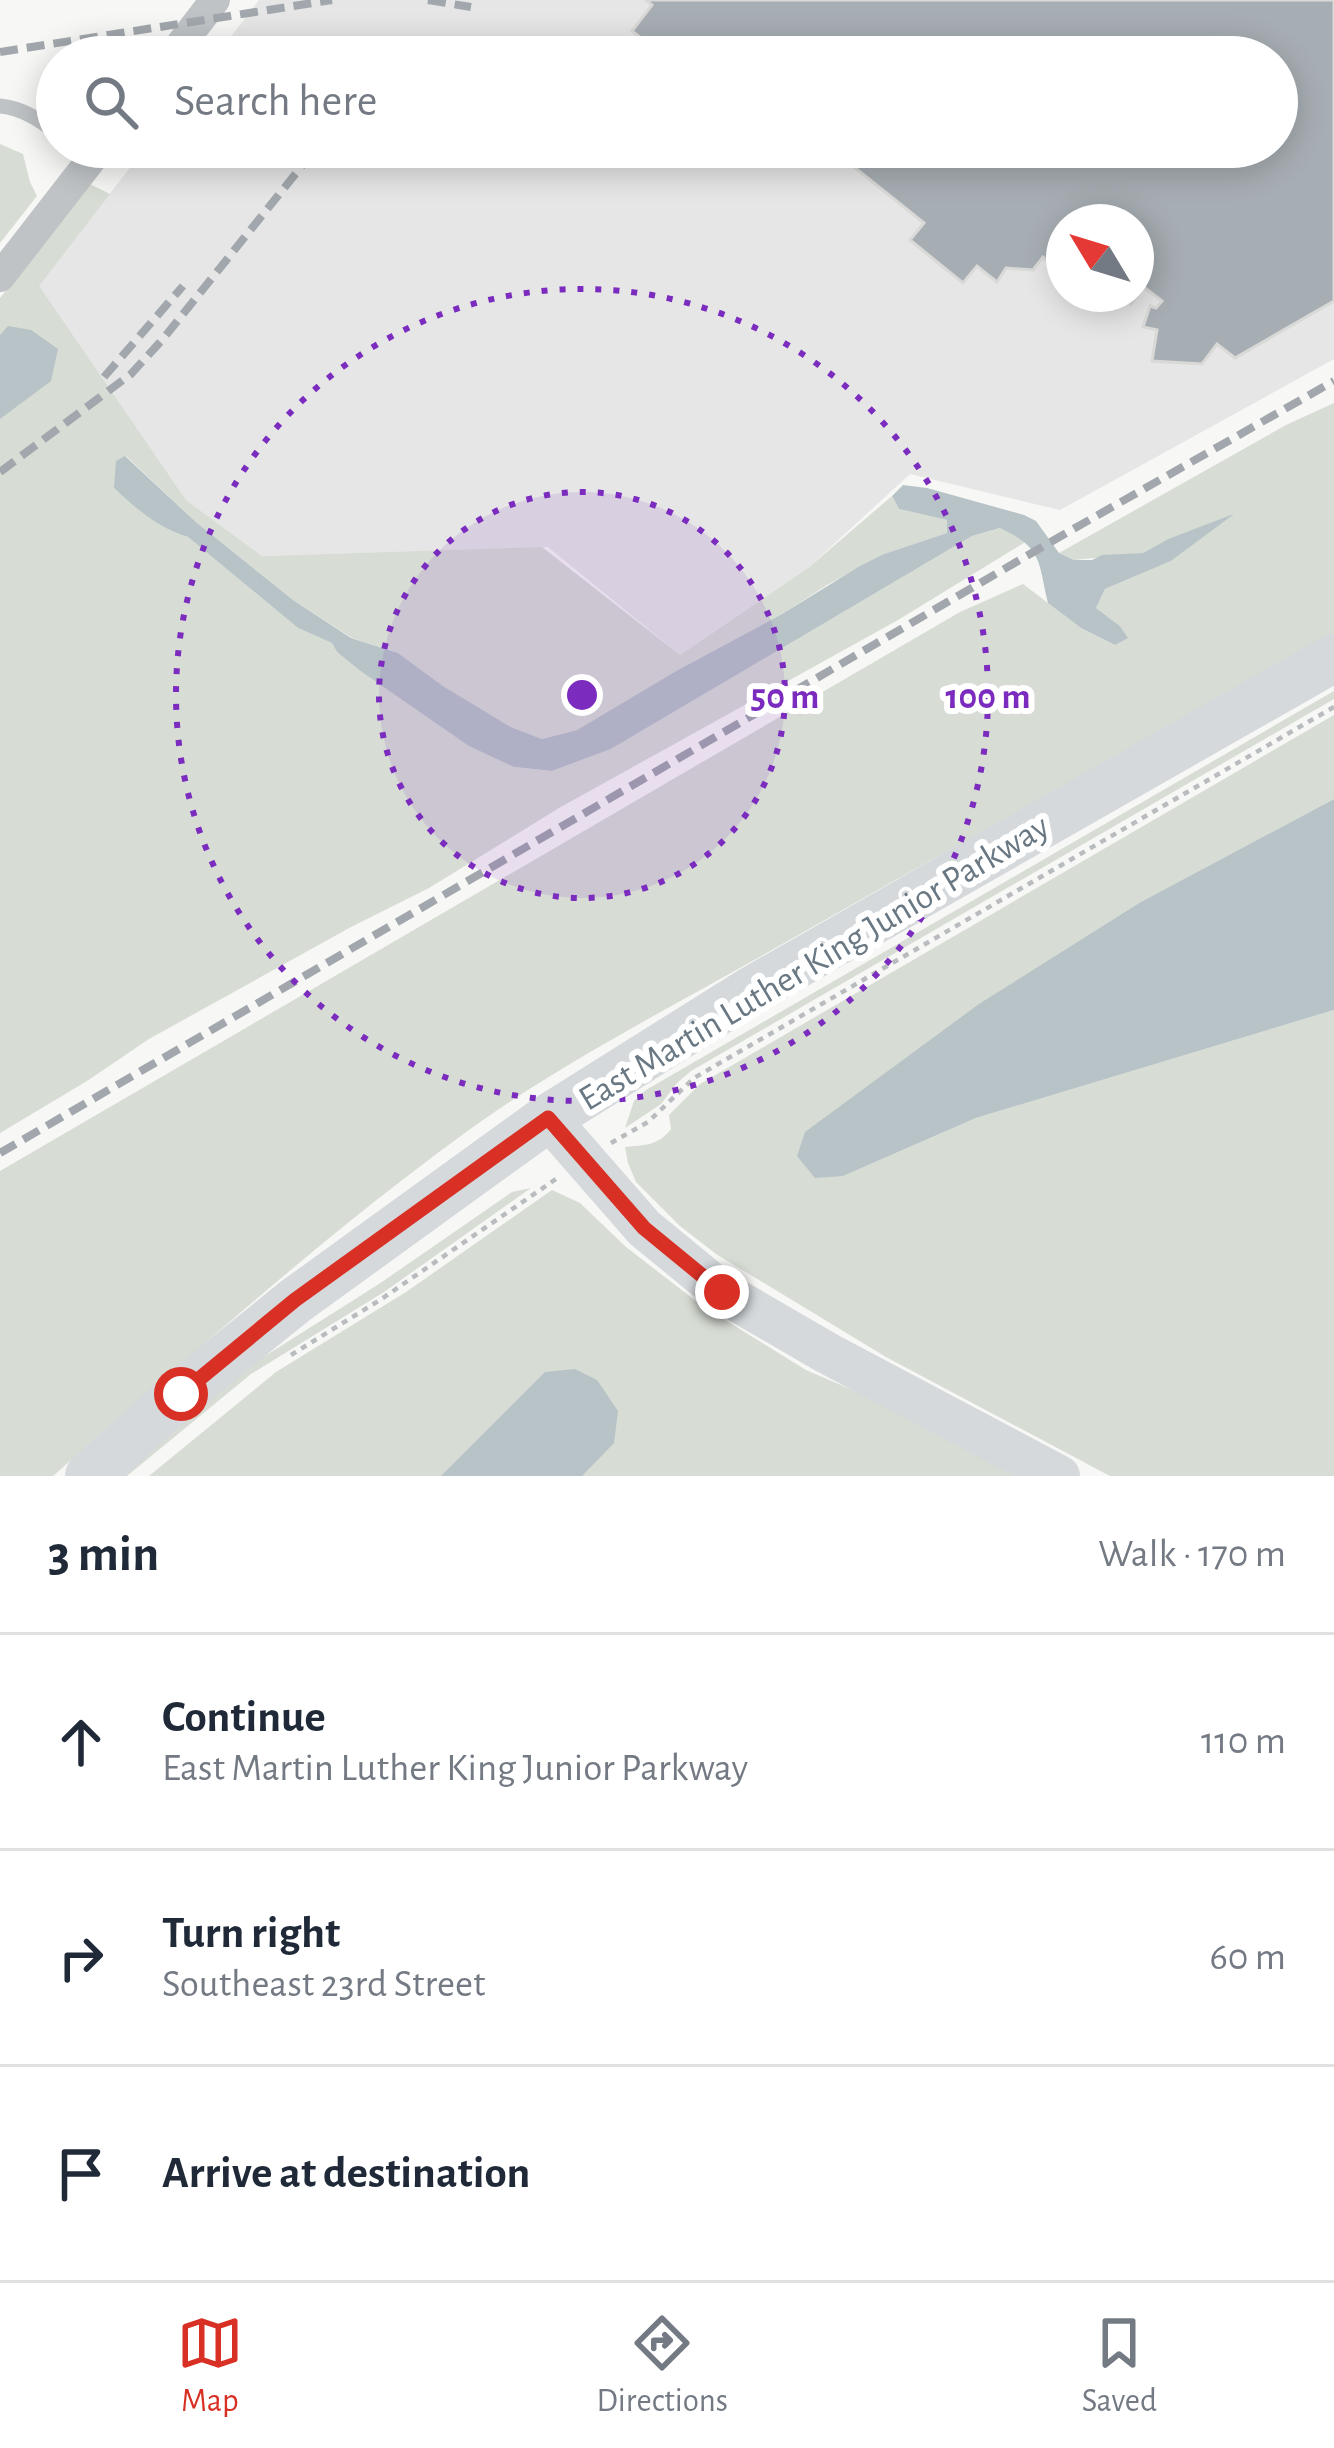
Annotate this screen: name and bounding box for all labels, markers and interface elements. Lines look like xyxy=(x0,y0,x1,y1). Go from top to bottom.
search box xyxy=(36,36,1298,168)
icon: search xyxy=(78,69,144,135)
text: Search here xyxy=(174,79,377,124)
north arrow xyxy=(1046,204,1154,312)
centre of rings xyxy=(561,674,603,716)
text: 50 m xyxy=(751,679,819,715)
text: 100 m xyxy=(946,679,1030,715)
street label: East Martin Luther King Junior Parkway xyxy=(573,808,1055,1117)
route end xyxy=(695,1265,749,1319)
route start xyxy=(154,1367,208,1421)
text: 3 min xyxy=(48,1529,159,1580)
text: Walk · 170 m xyxy=(1098,1535,1286,1574)
text: Continue xyxy=(162,1695,326,1740)
icon: ahead xyxy=(48,1709,114,1775)
text: 110 m xyxy=(1201,1722,1286,1761)
text: East Martin Luther King Junior Parkway xyxy=(162,1749,748,1788)
text: Turn right xyxy=(162,1911,340,1956)
icon: right xyxy=(48,1925,114,1991)
text: 60 m xyxy=(1209,1938,1286,1977)
text: Southeast 23rd Street xyxy=(162,1965,486,2004)
icon: arrive xyxy=(48,2141,114,2207)
text: Arrive at destination xyxy=(162,2151,530,2196)
tab: Map xyxy=(177,2310,243,2422)
tab: Directions xyxy=(596,2310,728,2422)
tab: Saved xyxy=(1082,2310,1157,2422)

